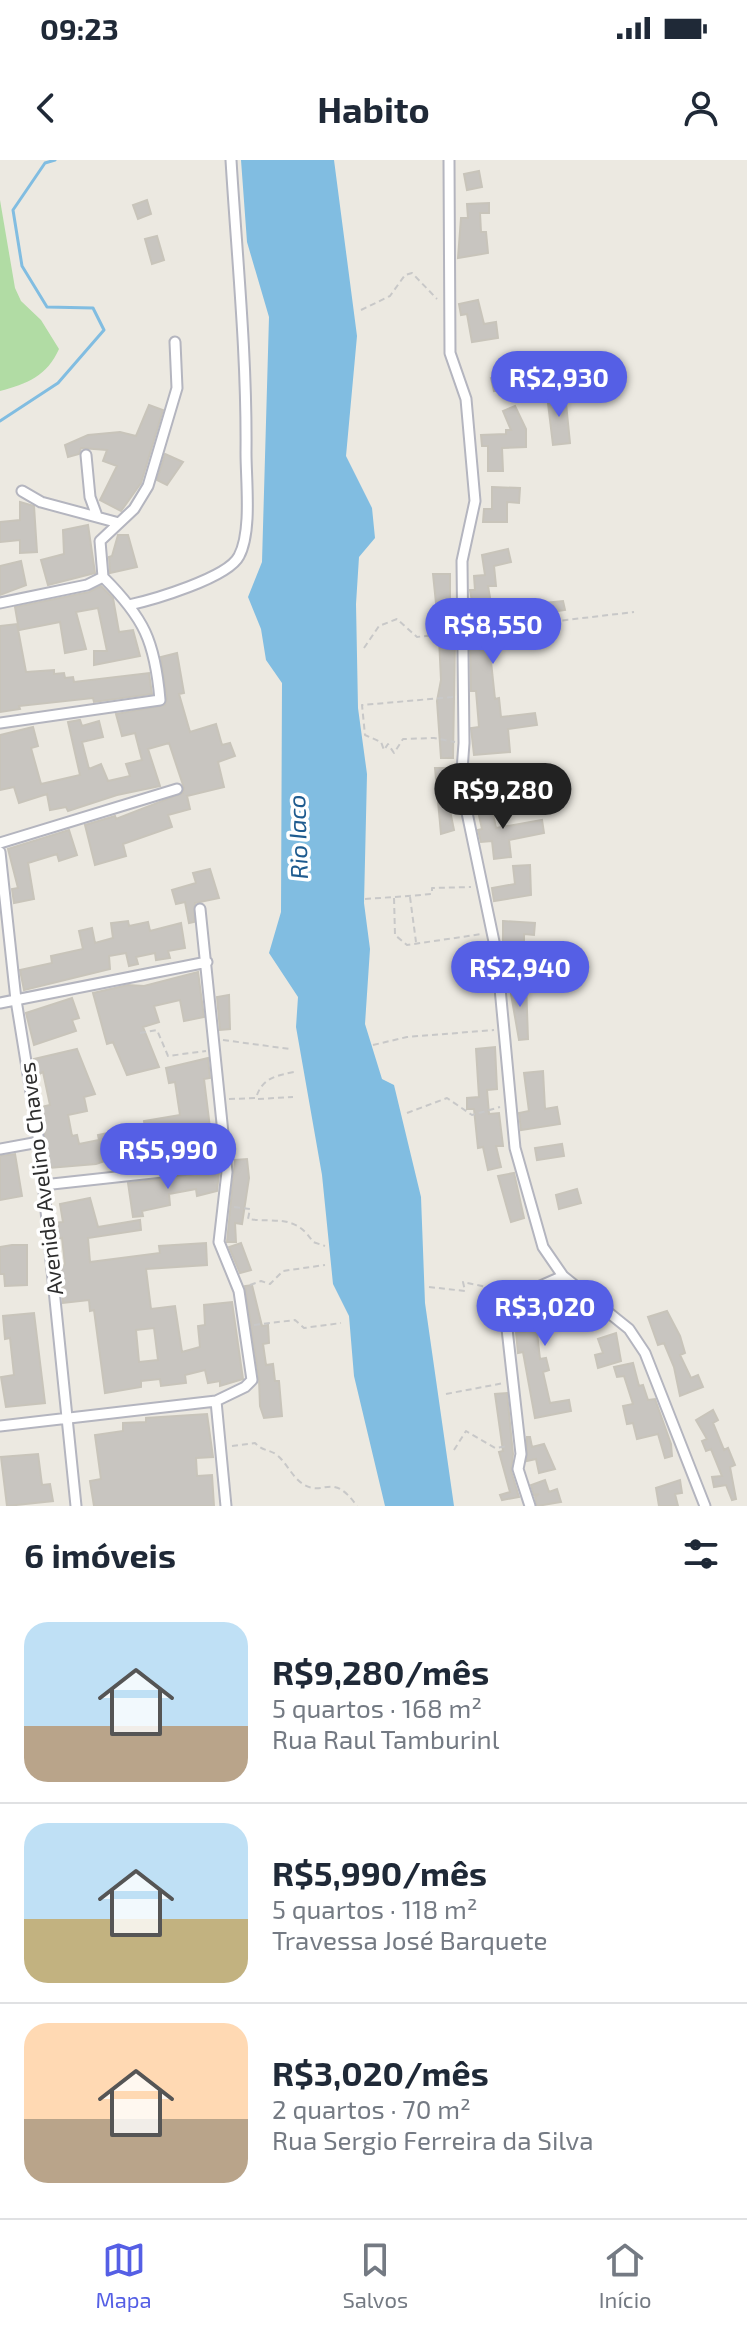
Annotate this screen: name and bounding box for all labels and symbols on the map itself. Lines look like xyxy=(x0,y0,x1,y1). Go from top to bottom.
pin: R$2,930 xyxy=(485,351,633,419)
pin: R$8,550 xyxy=(419,598,567,666)
pin: R$9,280 xyxy=(429,763,577,831)
water label: Rio Iaco xyxy=(281,794,313,880)
pin: R$2,940 xyxy=(446,941,594,1009)
street label: Avenida Avelino Chaves xyxy=(13,1061,67,1297)
pin: R$5,990 xyxy=(94,1123,242,1191)
pin: R$3,020 xyxy=(471,1280,619,1348)

